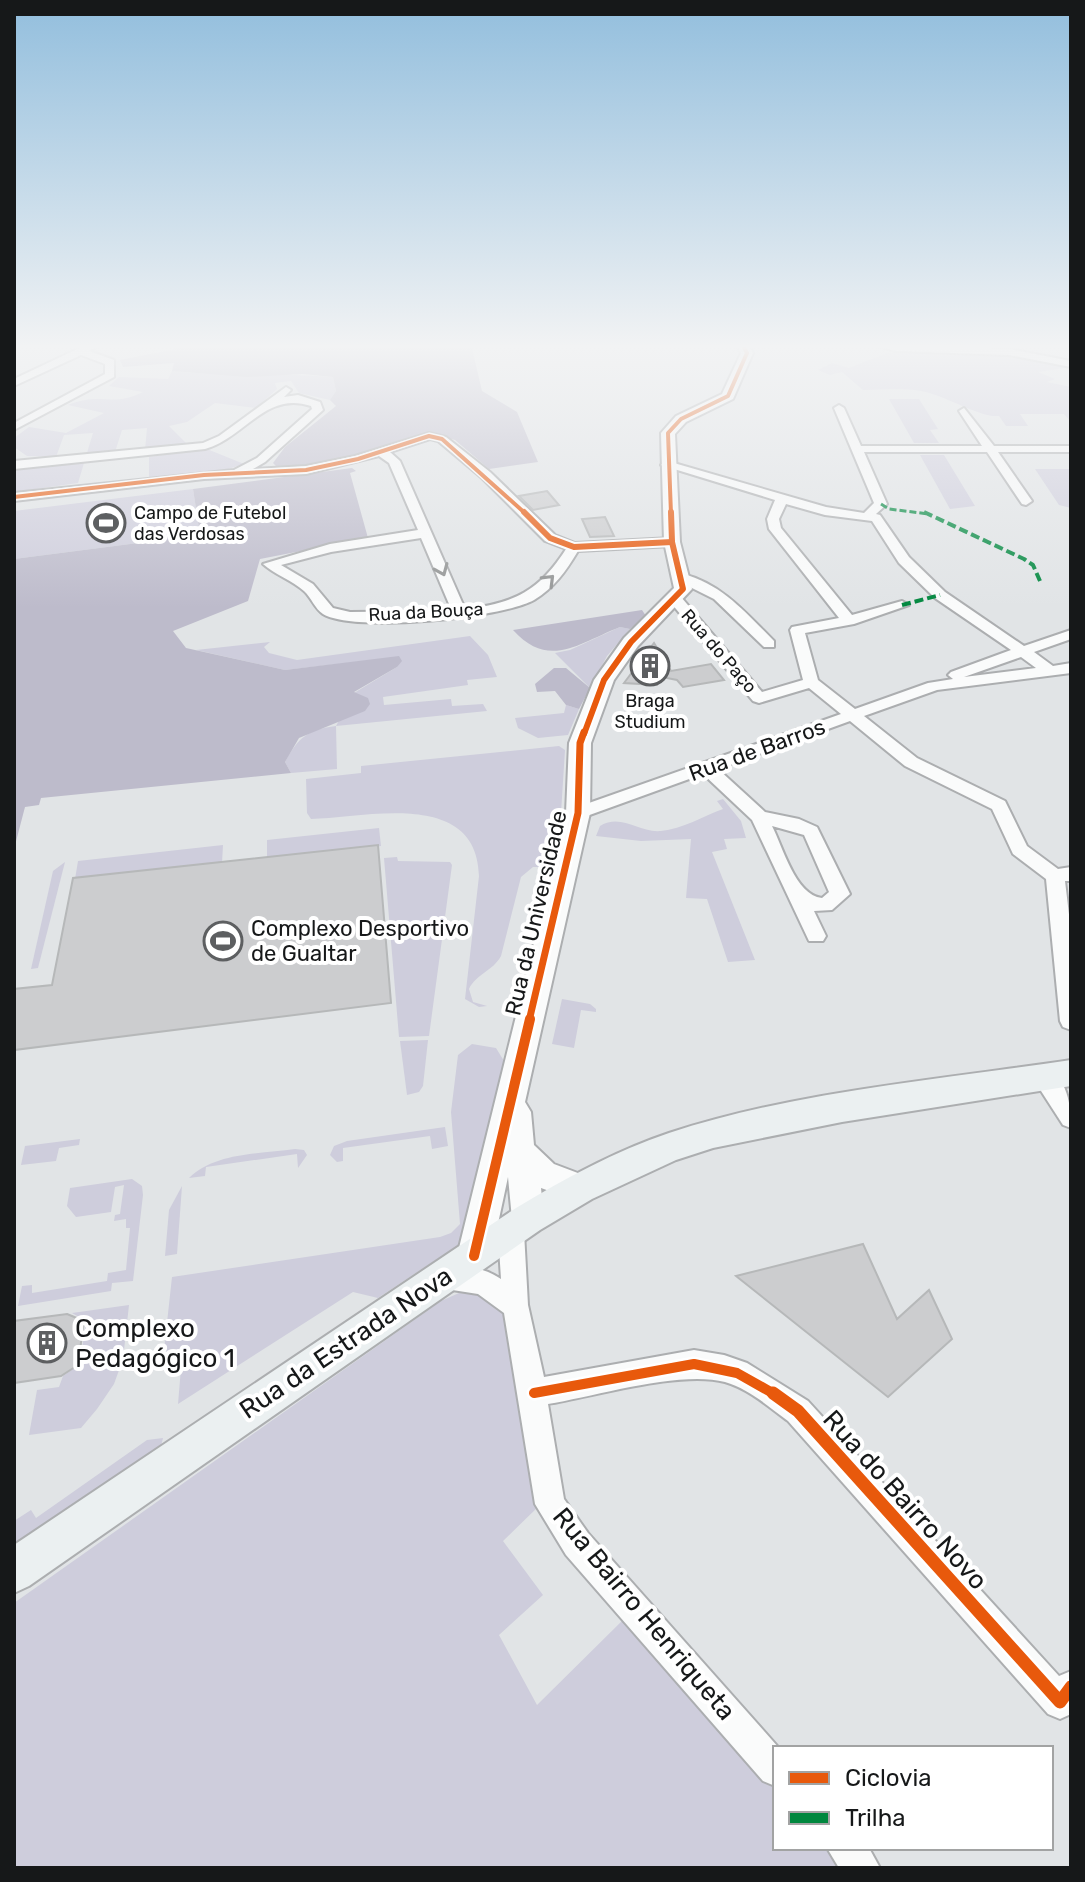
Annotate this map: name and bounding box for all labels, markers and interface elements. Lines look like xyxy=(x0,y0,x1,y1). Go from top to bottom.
sports icon: Campo de Futebol das Verdosas xyxy=(85,502,127,544)
place label: Campo de Futebol das Verdosas xyxy=(134,502,286,545)
one-way arrow xyxy=(432,562,448,576)
one-way arrow xyxy=(540,575,554,589)
street label: Rua da Bouça xyxy=(368,598,484,626)
street label: Rua do Paço xyxy=(677,605,761,697)
building icon: Braga Studium xyxy=(629,645,671,687)
place label: Braga Studium xyxy=(615,690,685,733)
street label: Rua de Barros xyxy=(685,713,829,787)
street label: Rua da Universidade xyxy=(499,808,573,1018)
place label: Complexo Desportivo de Gualtar xyxy=(251,915,469,967)
sports icon: Complexo Desportivo de Gualtar xyxy=(202,920,244,962)
street label: Rua da Estrada Nova xyxy=(234,1260,458,1426)
place label: Complexo Pedagógico 1 xyxy=(75,1313,235,1374)
building icon: Complexo Pedagógico 1 xyxy=(26,1322,68,1364)
street label: Rua do Bairro Novo xyxy=(816,1404,994,1596)
street label: Rua Bairro Henriqueta xyxy=(546,1502,742,1726)
legend xyxy=(773,1746,1053,1850)
text: Ciclovia xyxy=(845,1764,932,1792)
text: Trilha xyxy=(845,1804,906,1832)

